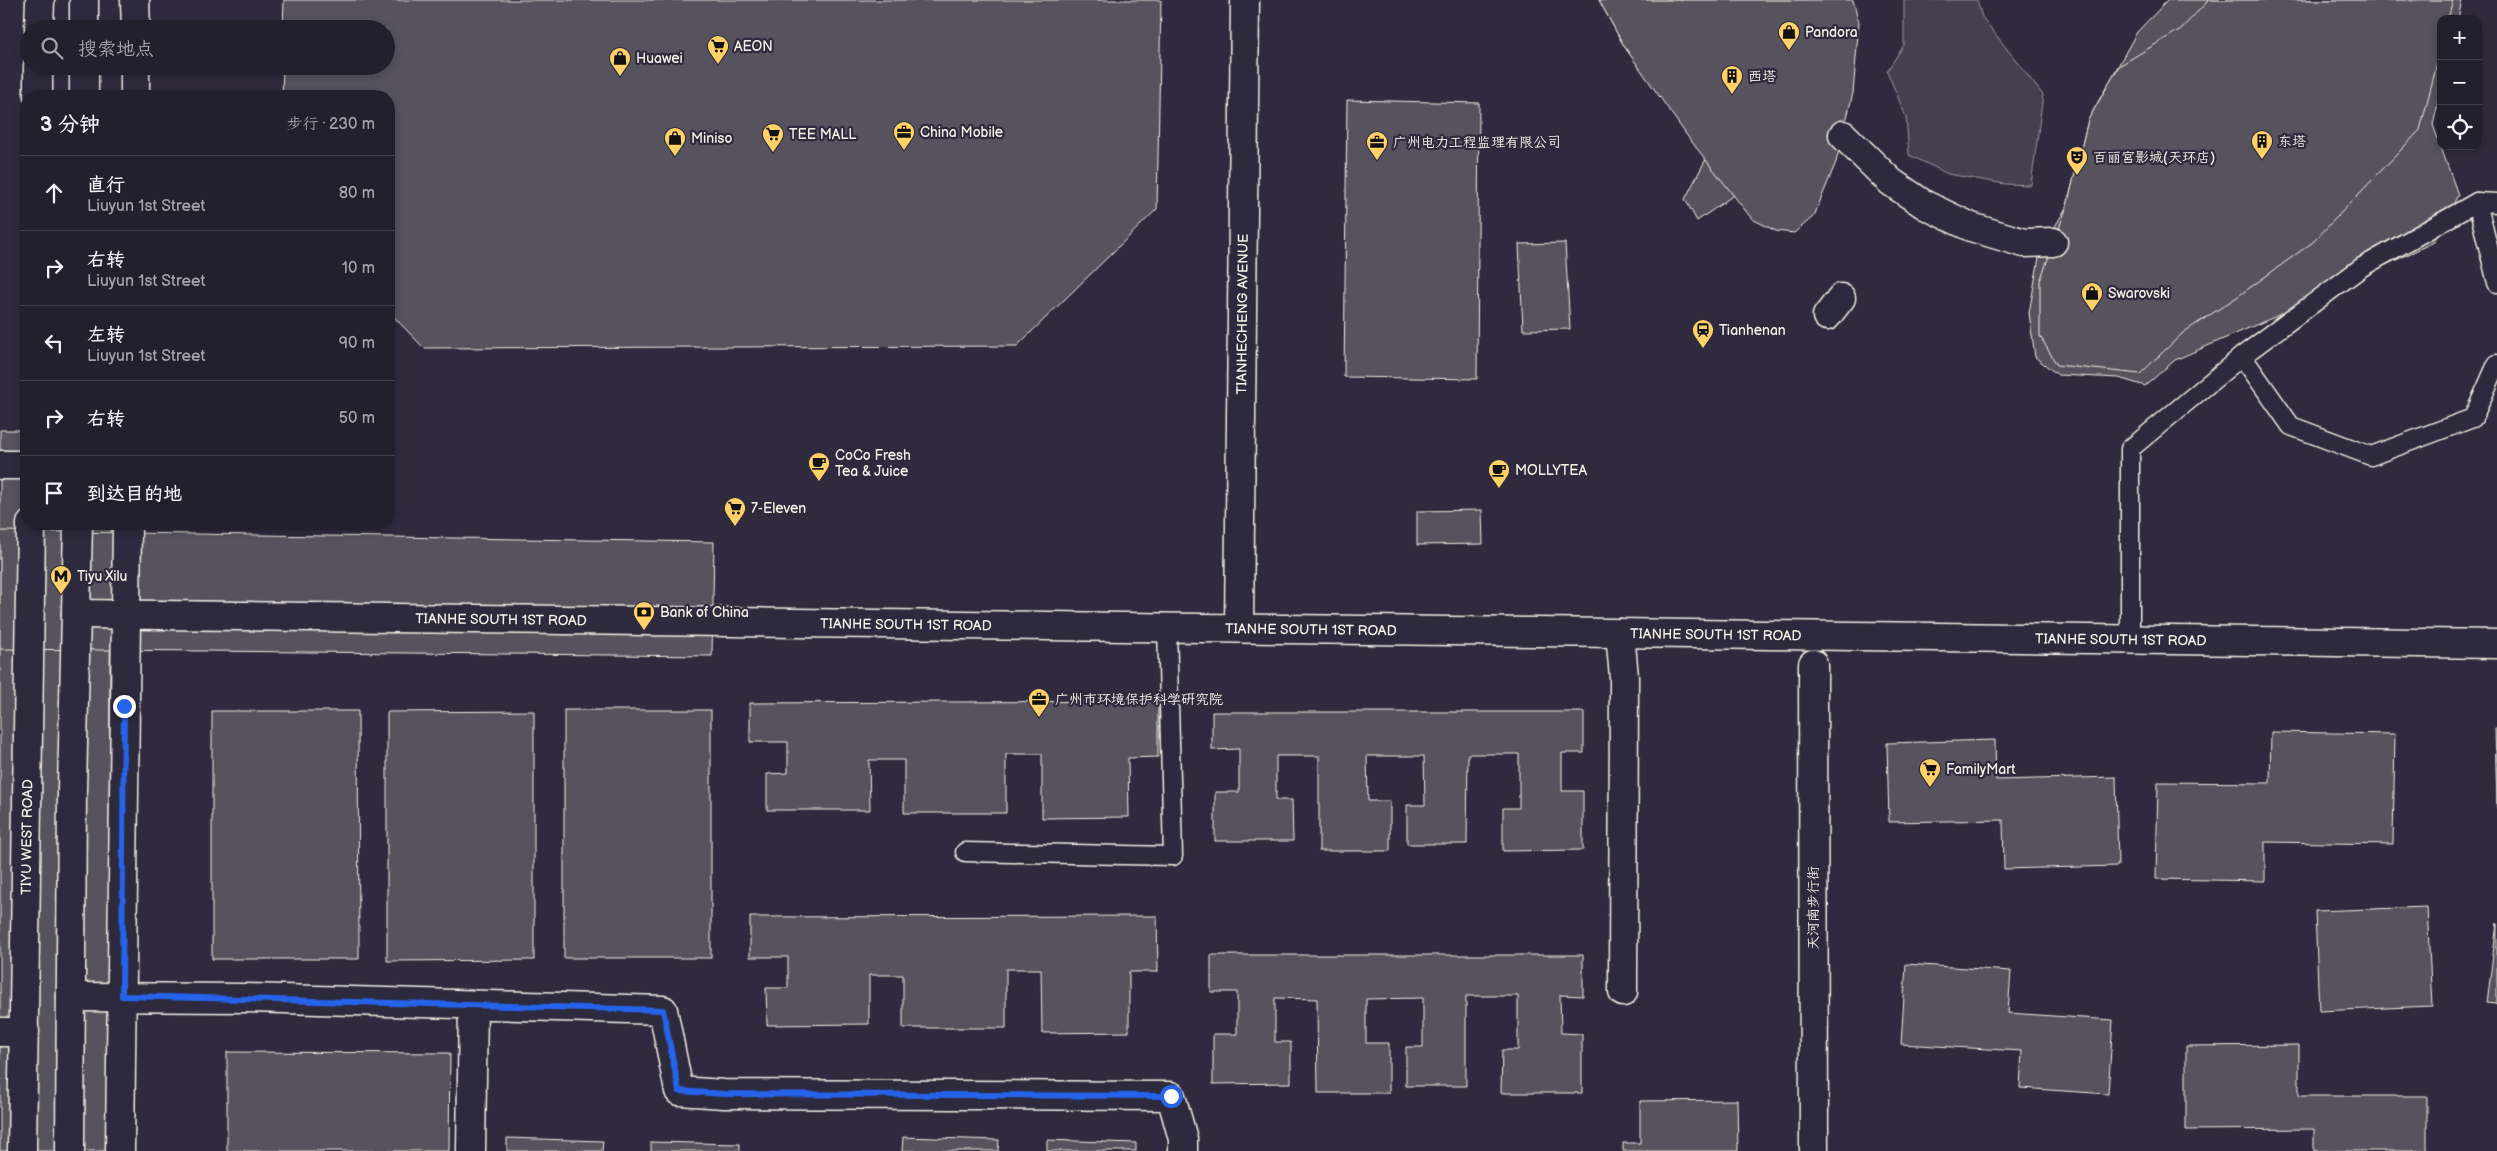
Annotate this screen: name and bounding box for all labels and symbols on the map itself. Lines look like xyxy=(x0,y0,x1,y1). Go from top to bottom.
shop icon: Pandora xyxy=(1777,20,1801,51)
place label: Pandora xyxy=(1805,24,1858,41)
supermarket icon: AEON xyxy=(706,34,730,65)
place label: AEON xyxy=(734,38,773,55)
shop icon: Huawei xyxy=(608,46,632,77)
place label: Huawei xyxy=(636,50,683,67)
building icon: 西塔 xyxy=(1720,64,1744,95)
place label: 西塔 xyxy=(1748,68,1776,85)
office icon: China Mobile xyxy=(892,120,916,151)
supermarket icon: TEE MALL xyxy=(761,122,785,153)
place label: China Mobile xyxy=(920,124,1003,141)
shop icon: Miniso xyxy=(663,126,687,157)
place label: TEE MALL xyxy=(789,126,856,143)
building icon: 东塔 xyxy=(2250,129,2274,160)
place label: Miniso xyxy=(691,130,732,147)
office icon: 广州电力工程监理有限公司 xyxy=(1365,130,1389,161)
place label: 东塔 xyxy=(2278,133,2306,150)
place label: 广州电力工程监理有限公司 xyxy=(1393,134,1561,151)
theatre icon: 百丽宫影城(天环店) xyxy=(2065,145,2089,176)
place label: 百丽宫影城(天环店) xyxy=(2093,149,2215,166)
street label: TIANHECHENG AVENUE xyxy=(1233,234,1251,394)
shop icon: Swarovski xyxy=(2080,281,2104,312)
place label: Swarovski xyxy=(2108,285,2170,302)
station icon: Tianhenan xyxy=(1691,318,1715,349)
place label: Tianhenan xyxy=(1719,322,1786,339)
place label: CoCo Fresh Tea & Juice xyxy=(835,447,911,480)
cafe icon: CoCo Fresh Tea & Juice xyxy=(807,451,831,482)
cafe icon: MOLLYTEA xyxy=(1487,458,1511,489)
place label: MOLLYTEA xyxy=(1515,462,1587,479)
supermarket icon: 7-Eleven xyxy=(723,496,747,527)
place label: 7-Eleven xyxy=(751,500,806,517)
metro station icon: Tiyu Xilu xyxy=(49,564,73,595)
place label: Tiyu Xilu xyxy=(77,568,127,585)
bank icon: Bank of China xyxy=(632,600,656,631)
place label: Bank of China xyxy=(660,604,749,621)
street label: TIANHE SOUTH 1ST ROAD xyxy=(415,610,587,629)
street label: TIANHE SOUTH 1ST ROAD xyxy=(820,615,992,634)
street label: TIANHE SOUTH 1ST ROAD xyxy=(1225,620,1397,639)
street label: TIANHE SOUTH 1ST ROAD xyxy=(1630,625,1802,644)
street label: TIANHE SOUTH 1ST ROAD xyxy=(2035,630,2207,649)
office icon: 广州市环境保护科学研究院 xyxy=(1027,687,1051,718)
place label: 广州市环境保护科学研究院 xyxy=(1055,691,1223,708)
route end xyxy=(113,695,136,718)
supermarket icon: FamilyMart xyxy=(1918,757,1942,788)
place label: FamilyMart xyxy=(1946,761,2016,778)
street label: TIYU WEST ROAD xyxy=(17,779,36,895)
street label: 天河南步行街 xyxy=(1805,866,1822,950)
route start xyxy=(1160,1085,1183,1108)

